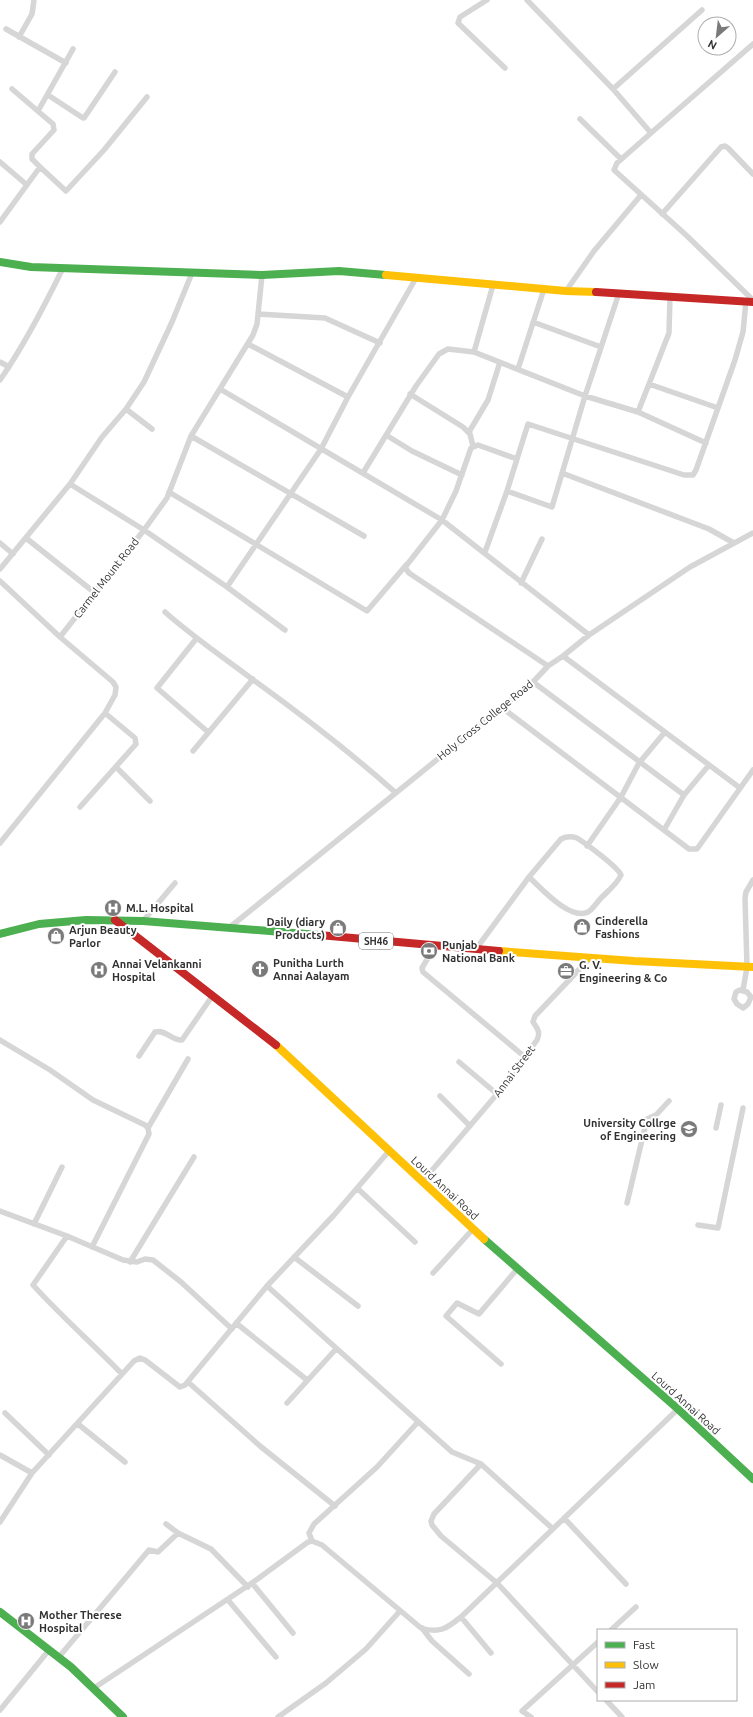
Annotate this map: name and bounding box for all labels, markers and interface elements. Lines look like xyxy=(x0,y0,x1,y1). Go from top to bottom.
north arrow xyxy=(697,16,737,56)
text: N xyxy=(706,38,719,52)
street label: Carmel Mount Road xyxy=(71,536,141,620)
street label: Holy Cross College Road xyxy=(435,678,535,762)
hospital icon: M.L. Hospital xyxy=(103,898,123,918)
place label: M.L. Hospital xyxy=(126,902,194,914)
place label: Cinderella Fashions xyxy=(595,915,648,940)
place label: Daily (diary Products) xyxy=(266,916,325,942)
shop icon: Cinderella Fashions xyxy=(572,917,592,937)
shop icon: Daily (diary Products) xyxy=(328,918,348,938)
place label: Arjun Beauty Parlor xyxy=(69,924,137,949)
shop icon: Arjun Beauty Parlor xyxy=(46,926,66,946)
road number: SH46 xyxy=(359,933,393,949)
place label: Punjab National Bank xyxy=(442,939,516,964)
bank icon: Punjab National Bank xyxy=(419,941,439,961)
place label: Punitha Lurth Annai Aalayam xyxy=(273,957,349,982)
place label: Annai Velankanni Hospital xyxy=(112,958,202,983)
church icon: Punitha Lurth Annai Aalayam xyxy=(250,959,270,979)
place label: G. V. Engineering & Co xyxy=(579,959,668,984)
hospital icon: Annai Velankanni Hospital xyxy=(89,960,109,980)
office icon: G. V. Engineering & Co xyxy=(556,961,576,981)
street label: Annai Street xyxy=(491,1042,538,1099)
place label: University Collrge of Engineering xyxy=(583,1117,676,1142)
school or university icon: University Collrge of Engineering xyxy=(679,1119,699,1139)
street label: Lourd Annai Road xyxy=(409,1154,481,1222)
street label: Lourd Annai Road xyxy=(650,1369,722,1437)
place label: Mother Therese Hospital xyxy=(39,1609,122,1634)
hospital icon: Mother Therese Hospital xyxy=(16,1611,36,1631)
legend xyxy=(597,1629,737,1701)
text: Fast xyxy=(633,1638,655,1651)
text: Slow xyxy=(633,1658,659,1671)
text: Jam xyxy=(633,1678,655,1691)

